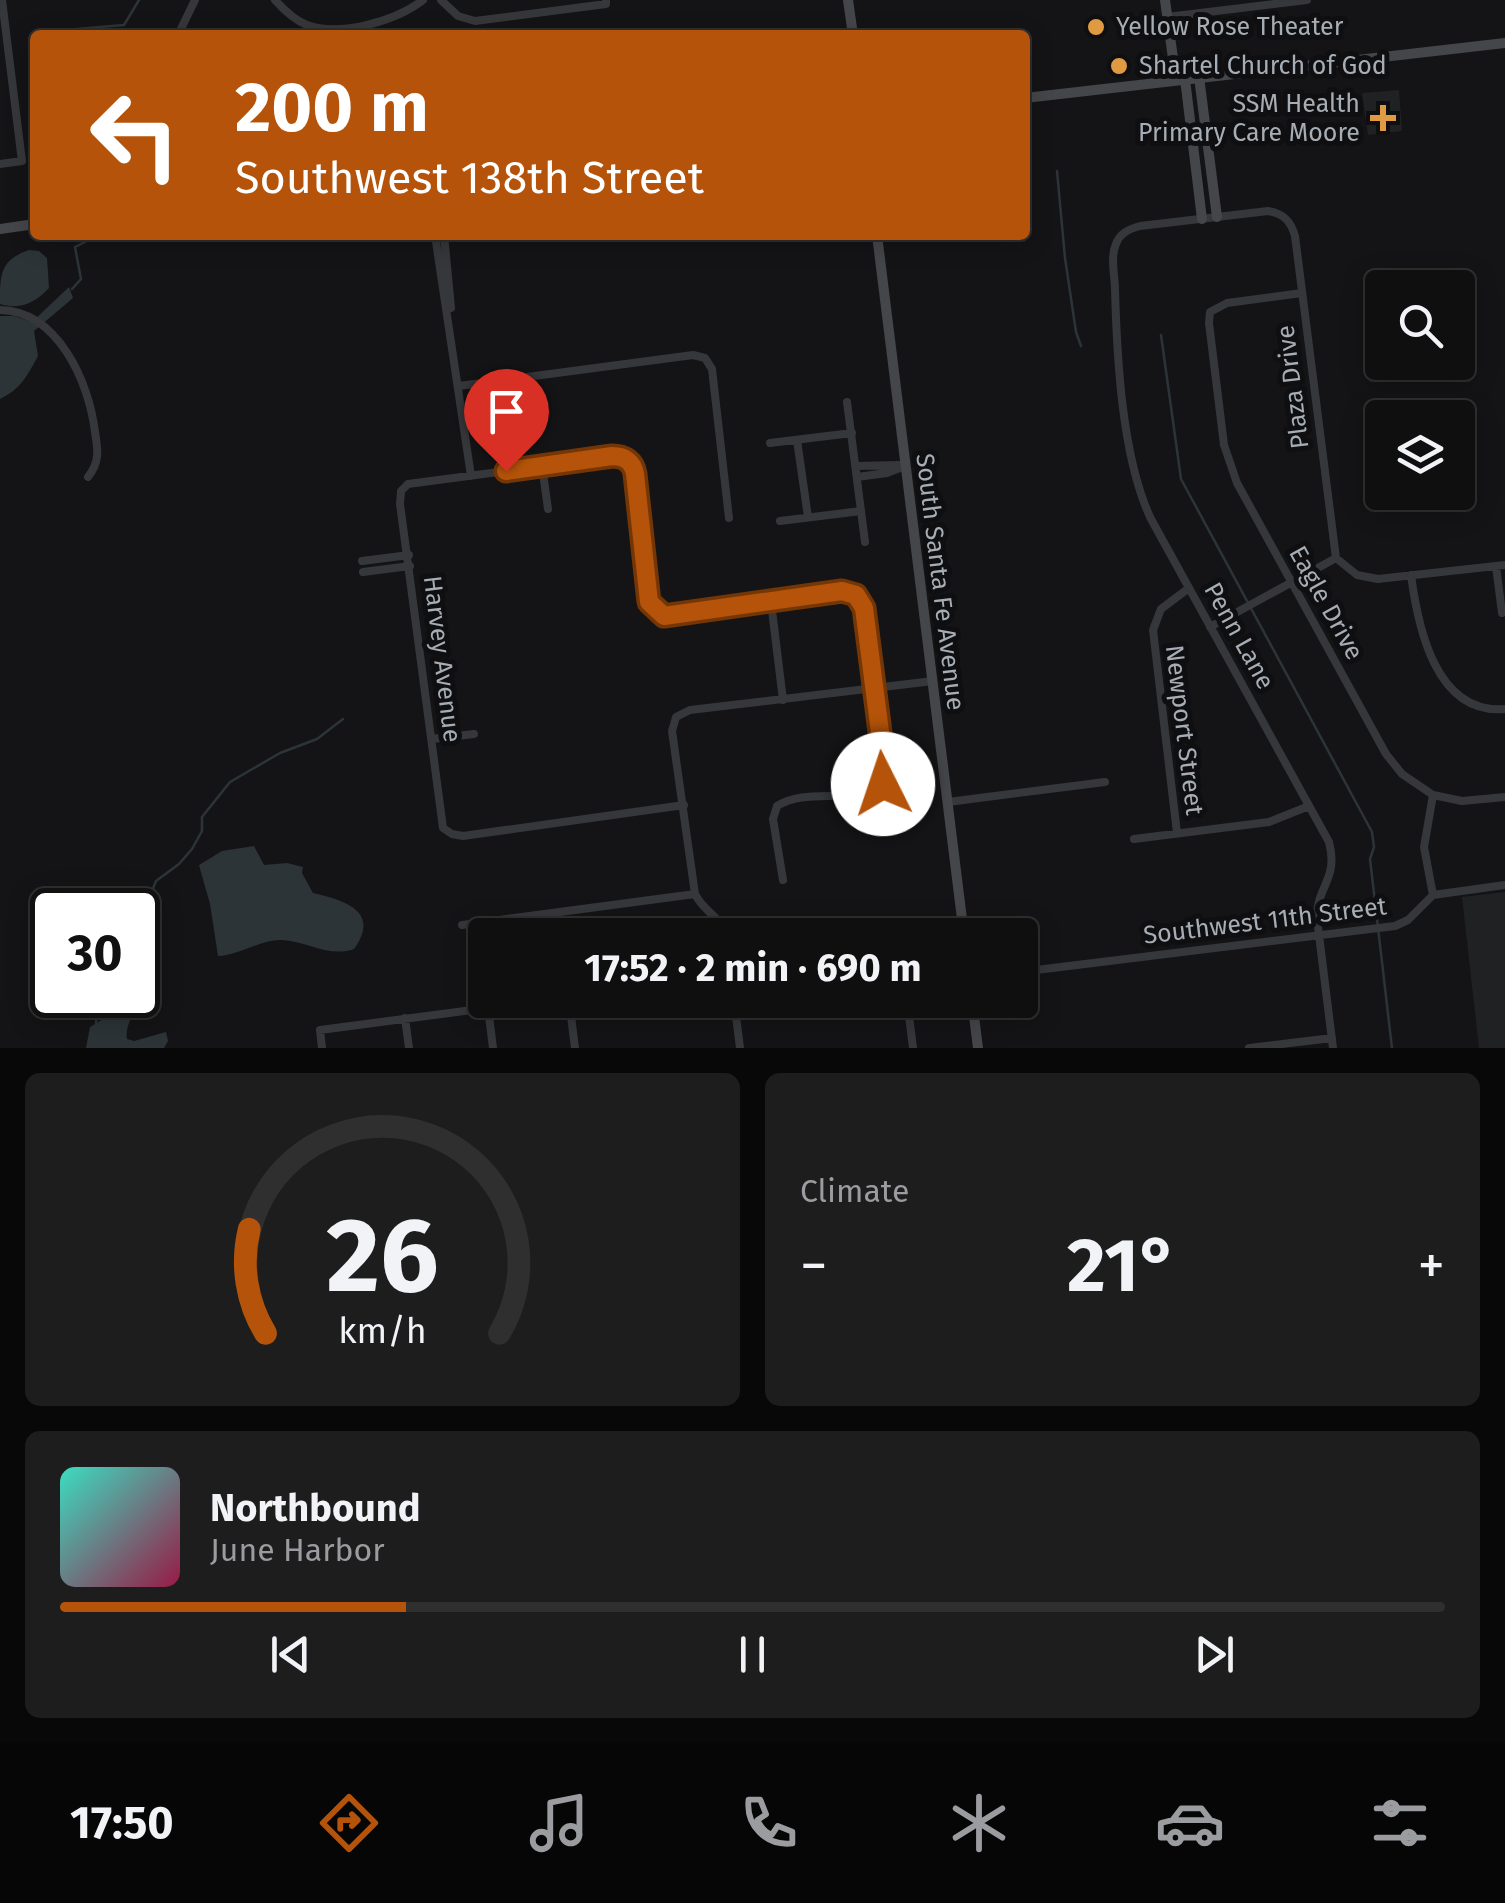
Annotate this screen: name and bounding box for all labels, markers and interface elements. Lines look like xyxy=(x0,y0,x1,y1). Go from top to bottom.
place label: Yellow Rose Theater xyxy=(1116,12,1344,42)
marker: Yellow Rose Theater xyxy=(1085,16,1107,38)
place label: Shartel Church of God xyxy=(1139,51,1387,81)
marker: Shartel Church of God xyxy=(1108,55,1130,77)
text: 200 m xyxy=(235,66,429,150)
icon: left xyxy=(70,70,200,200)
place label: SSM Health Primary Care Moore xyxy=(1138,89,1360,148)
marker: SSM Health Primary Care Moore xyxy=(1370,105,1396,131)
text: Southwest 138th Street xyxy=(235,151,704,205)
map controls xyxy=(1365,270,1475,510)
button: search xyxy=(1365,270,1475,380)
street label: Plaza Drive xyxy=(1271,323,1315,451)
pin xyxy=(464,369,549,472)
icon: arrive xyxy=(479,384,534,439)
button: layers xyxy=(1365,400,1475,510)
street label: South Santa Fe Avenue xyxy=(909,452,971,712)
street label: Eagle Drive xyxy=(1282,541,1370,665)
street label: Harvey Avenue xyxy=(417,574,467,744)
street label: Penn Lane xyxy=(1197,577,1281,695)
street label: Newport Street xyxy=(1159,643,1209,818)
position arrow xyxy=(831,732,935,836)
speed limit sign: 30 xyxy=(30,888,160,1018)
street label: Southwest 11th Street xyxy=(1142,891,1389,951)
text: 17:52 · 2 min · 690 m xyxy=(584,945,922,991)
text: Climate xyxy=(800,1172,909,1210)
text: 26 xyxy=(326,1194,439,1319)
text: 21° xyxy=(1067,1221,1178,1311)
text: − xyxy=(800,1233,828,1299)
text: + xyxy=(1418,1233,1445,1299)
text: km/h xyxy=(338,1310,427,1352)
text: Northbound xyxy=(210,1485,421,1531)
text: June Harbor xyxy=(210,1531,385,1569)
icon: previous xyxy=(263,1627,318,1682)
icon: pause xyxy=(725,1627,780,1682)
icon: next xyxy=(1187,1627,1242,1682)
icon: directions xyxy=(314,1788,384,1858)
icon: music xyxy=(524,1788,594,1858)
icon: phone xyxy=(734,1788,804,1858)
icon: climate xyxy=(944,1788,1014,1858)
icon: car xyxy=(1155,1788,1225,1858)
icon: filters xyxy=(1365,1788,1435,1858)
text: 17:50 xyxy=(70,1796,174,1850)

